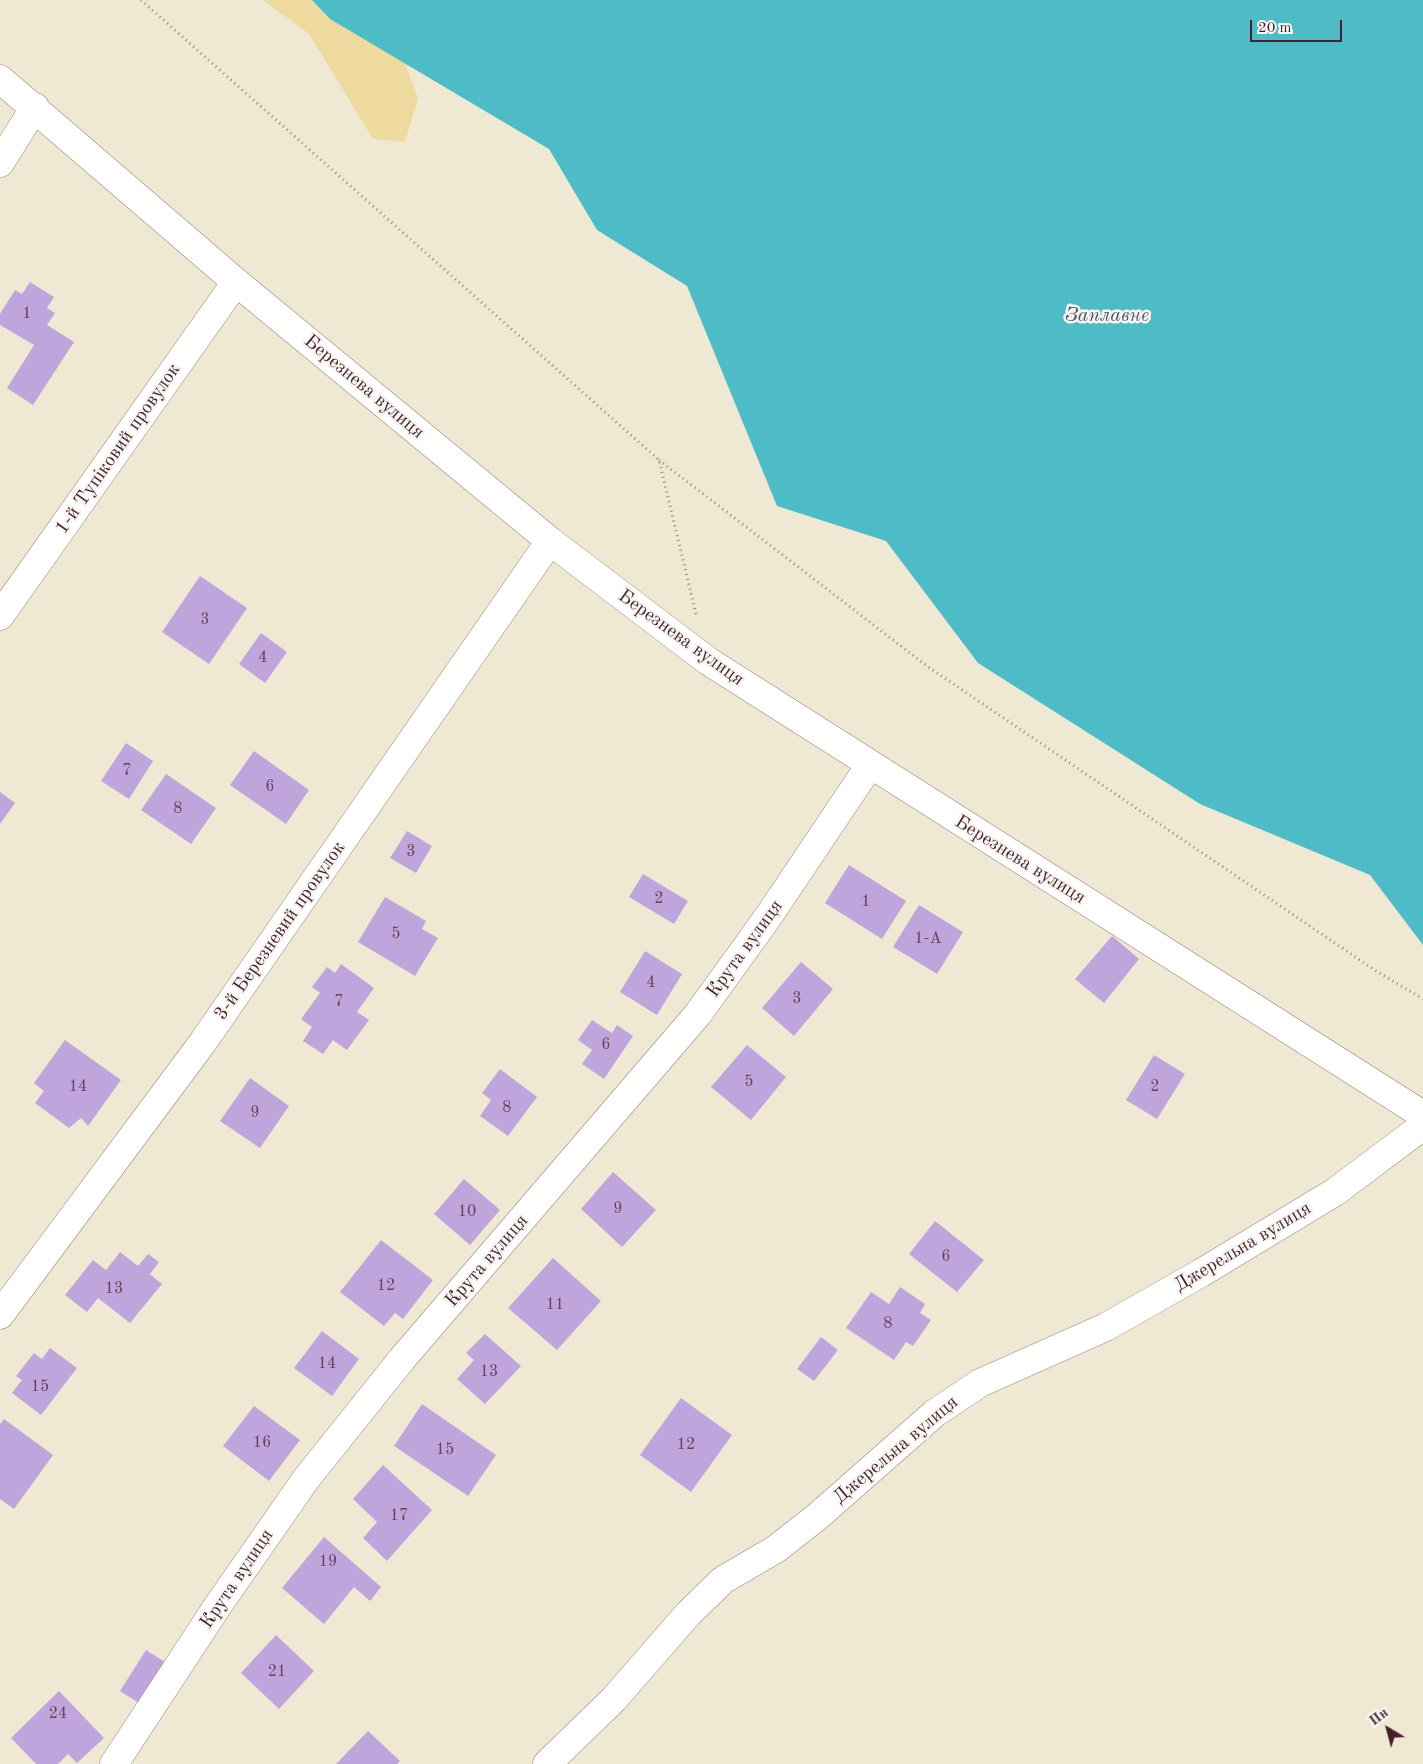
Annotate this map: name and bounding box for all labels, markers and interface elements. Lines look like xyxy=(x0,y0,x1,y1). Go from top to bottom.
scale bar xyxy=(1253,10,1346,42)
text: 20 m xyxy=(1258,21,1292,36)
house number: 1 xyxy=(22,304,32,324)
water label: Заплавне xyxy=(1065,304,1149,328)
street label: Березнева вулиця xyxy=(299,330,429,444)
street label: 1-й Тупіковий провулок xyxy=(50,359,186,539)
street label: Березнева вулиця xyxy=(614,585,748,691)
house number: 3 xyxy=(200,610,210,630)
house number: 4 xyxy=(258,648,268,668)
house number: 7 xyxy=(122,761,132,781)
house number: 6 xyxy=(265,777,275,797)
house number: 8 xyxy=(173,799,183,819)
street label: Березнева вулиця xyxy=(950,811,1090,909)
street label: 3-й Березневий провулок xyxy=(210,837,350,1025)
house number: 3 xyxy=(406,842,416,862)
house number: 2 xyxy=(654,889,664,909)
house number: 1 xyxy=(861,892,871,912)
street label: Крута вулиця xyxy=(702,896,788,1002)
house number: 5 xyxy=(391,924,401,944)
house number: 1-А xyxy=(914,929,942,949)
house number: 4 xyxy=(646,973,656,993)
house number: 3 xyxy=(792,989,802,1009)
house number: 7 xyxy=(334,992,344,1012)
house number: 6 xyxy=(601,1035,611,1055)
house number: 5 xyxy=(744,1072,754,1092)
house number: 14 xyxy=(69,1077,87,1097)
house number: 2 xyxy=(1150,1077,1160,1097)
house number: 8 xyxy=(502,1098,512,1118)
house number: 9 xyxy=(250,1103,260,1123)
street label: Джерельна вулиця xyxy=(1170,1197,1316,1297)
house number: 9 xyxy=(613,1199,623,1219)
house number: 10 xyxy=(458,1202,476,1222)
street label: Крута вулиця xyxy=(441,1210,533,1312)
house number: 6 xyxy=(941,1247,951,1267)
house number: 12 xyxy=(377,1276,395,1296)
house number: 13 xyxy=(105,1279,123,1299)
house number: 11 xyxy=(546,1295,564,1315)
house number: 8 xyxy=(883,1314,893,1334)
house number: 14 xyxy=(318,1354,336,1374)
house number: 13 xyxy=(480,1362,498,1382)
house number: 15 xyxy=(31,1377,49,1397)
street label: Джерельна вулиця xyxy=(829,1391,963,1509)
house number: 16 xyxy=(253,1433,271,1453)
house number: 12 xyxy=(677,1435,695,1455)
house number: 15 xyxy=(436,1440,454,1460)
house number: 17 xyxy=(390,1506,408,1526)
street label: Крута вулиця xyxy=(195,1525,279,1633)
house number: 19 xyxy=(319,1552,337,1572)
house number: 21 xyxy=(268,1662,286,1682)
house number: 24 xyxy=(49,1704,67,1724)
north arrow xyxy=(1363,1704,1413,1754)
text: Пн xyxy=(1367,1706,1391,1728)

